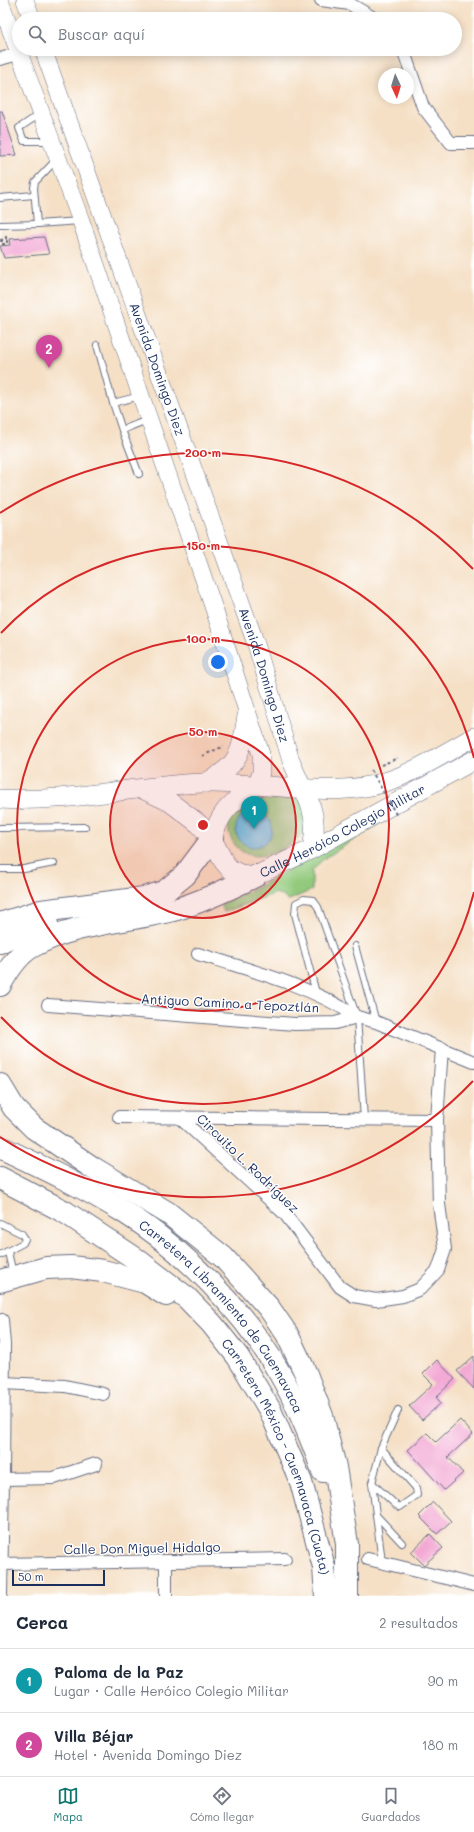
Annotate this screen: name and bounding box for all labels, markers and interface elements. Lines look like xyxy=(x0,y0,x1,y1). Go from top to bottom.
search box xyxy=(12,12,462,56)
icon: search xyxy=(26,23,48,45)
text: Buscar aquí xyxy=(58,24,145,44)
north arrow xyxy=(378,68,414,104)
street label: Avenida Domingo Diez xyxy=(126,300,190,438)
pin: 2 xyxy=(36,335,62,368)
text: 200 m xyxy=(185,444,221,460)
text: 150 m xyxy=(186,537,220,553)
street label: Avenida Domingo Diez xyxy=(236,605,294,744)
text: 100 m xyxy=(186,630,220,646)
your location xyxy=(208,652,228,672)
text: 50 m xyxy=(189,723,217,739)
street label: Calle Heróico Colegio Militar xyxy=(256,780,428,881)
pin: 1 xyxy=(241,796,267,829)
centre of rings xyxy=(196,818,210,832)
street label: Antiguo Camino a Tepoztlán xyxy=(141,989,319,1016)
street label: Circuito L. Rodríguez xyxy=(194,1109,303,1216)
street label: Carretera Libramiento de Cuernavaca xyxy=(136,1216,308,1415)
street label: Carretera México - Cuernavaca (Cuota) xyxy=(218,1335,334,1575)
street label: Calle Don Miguel Hidalgo xyxy=(64,1538,221,1557)
scale bar xyxy=(12,1568,105,1587)
text: 50 m xyxy=(18,1569,44,1584)
text: Cerca xyxy=(16,1611,68,1633)
text: 2 resultados xyxy=(379,1614,458,1631)
text: Paloma de la Paz xyxy=(54,1662,184,1682)
text: 1 xyxy=(26,1672,32,1689)
text: 90 m xyxy=(428,1672,458,1689)
text: Lugar · Calle Heróico Colegio Militar xyxy=(54,1682,289,1699)
text: Villa Béjar xyxy=(54,1726,133,1746)
text: 2 xyxy=(25,1736,33,1753)
text: 180 m xyxy=(422,1736,458,1753)
text: Hotel · Avenida Domingo Diez xyxy=(54,1746,242,1763)
tab: Mapa xyxy=(54,1785,83,1824)
tab: Cómo llegar xyxy=(190,1785,254,1824)
tab: Guardados xyxy=(361,1785,420,1824)

